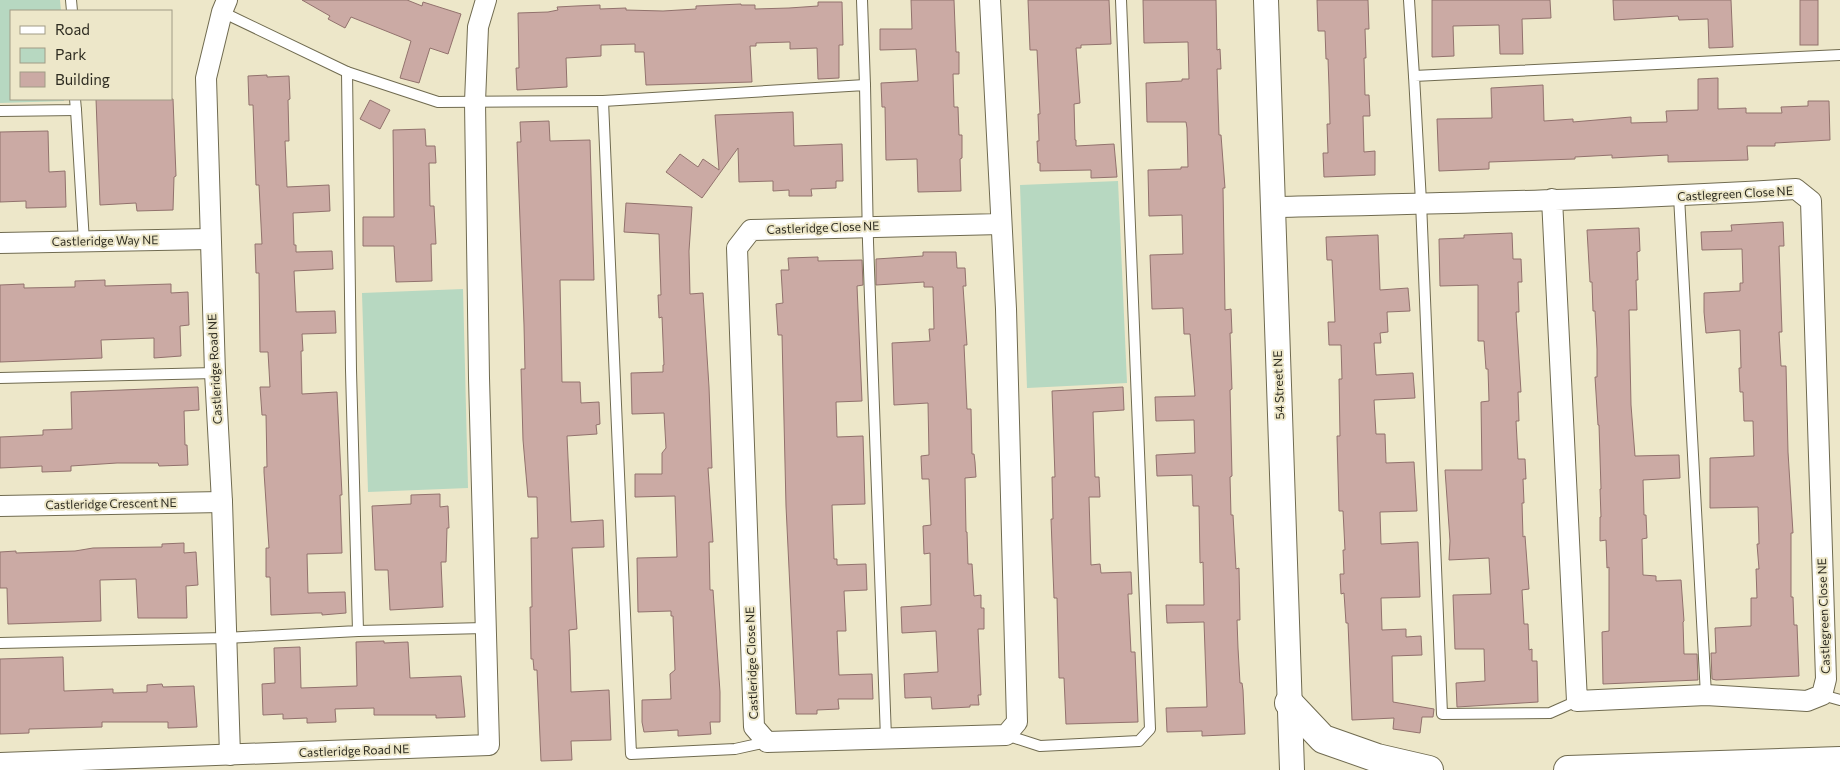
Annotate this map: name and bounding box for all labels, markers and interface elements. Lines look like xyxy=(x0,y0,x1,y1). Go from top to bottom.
legend xyxy=(10,10,172,100)
text: Road xyxy=(55,20,90,38)
text: Park xyxy=(55,45,86,63)
text: Building xyxy=(55,70,110,88)
street label: Castlegreen Close NE xyxy=(1677,183,1793,203)
street label: Castleridge Close NE xyxy=(766,218,879,236)
street label: Castleridge Way NE xyxy=(52,232,158,248)
street label: Castleridge Road NE xyxy=(204,313,224,425)
street label: 54 Street NE xyxy=(1270,350,1286,420)
street label: Castleridge Crescent NE xyxy=(45,495,177,511)
street label: Castlegreen Close NE xyxy=(1814,558,1832,674)
street label: Castleridge Close NE xyxy=(742,607,760,720)
street label: Castleridge Road NE xyxy=(298,741,409,759)

